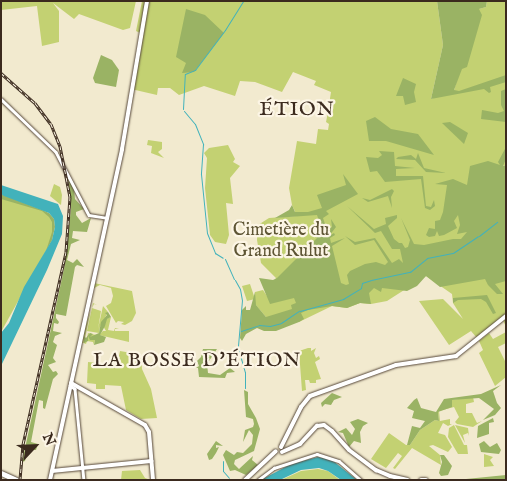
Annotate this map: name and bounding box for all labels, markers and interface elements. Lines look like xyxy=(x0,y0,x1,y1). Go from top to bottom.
district label: ÉTION xyxy=(259,97,335,121)
park label: Cimetière du Grand Rulut xyxy=(233,221,329,264)
district label: LA BOSSE D'ÉTION xyxy=(91,348,303,372)
north arrow xyxy=(10,421,60,471)
text: N xyxy=(38,430,59,449)

